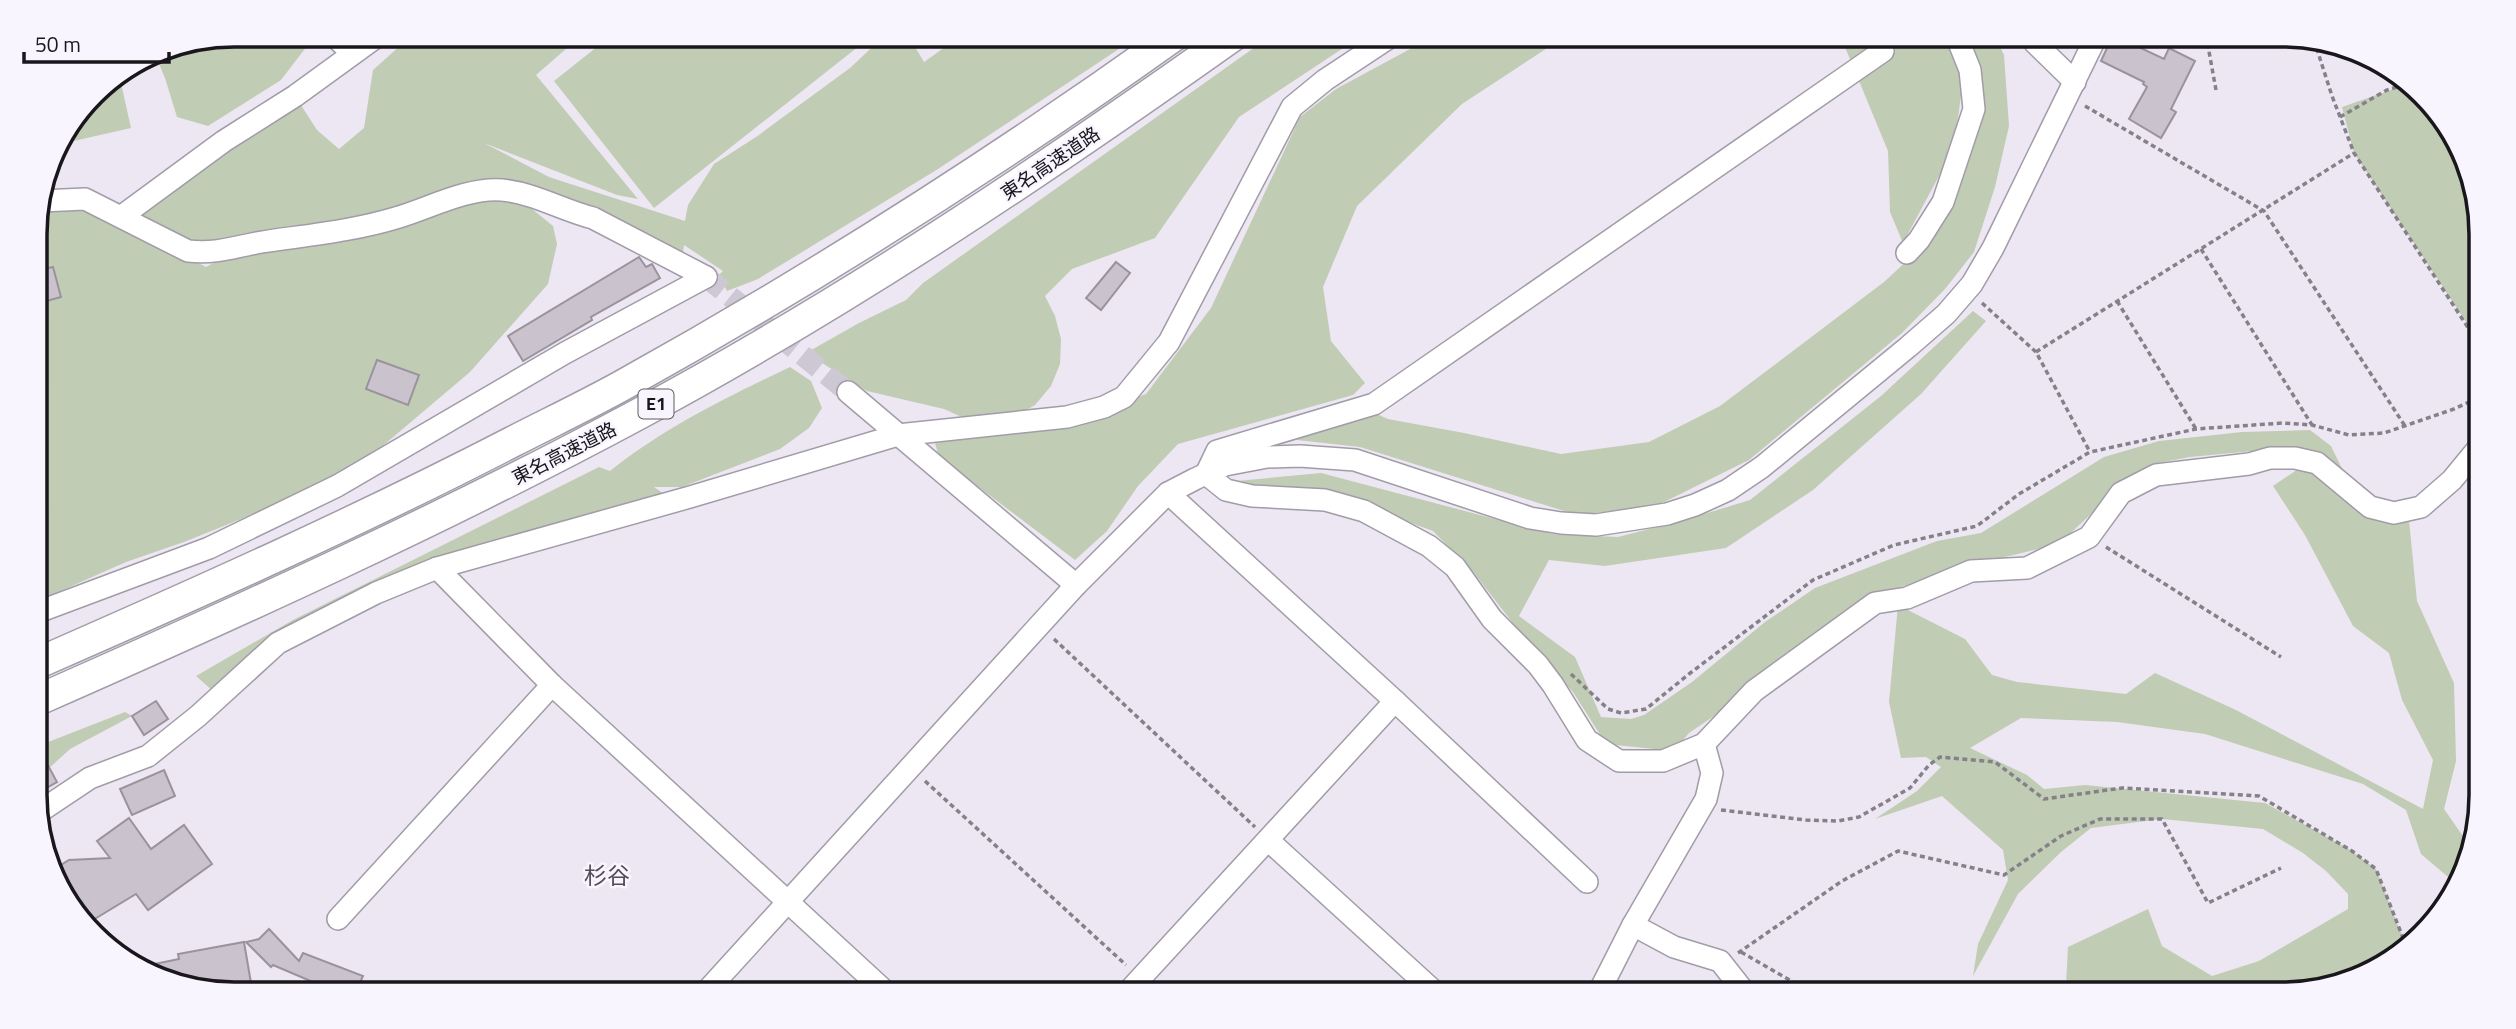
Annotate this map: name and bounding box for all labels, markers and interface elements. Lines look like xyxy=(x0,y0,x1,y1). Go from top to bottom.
scale bar xyxy=(24,21,170,65)
text: 50 m xyxy=(35,28,81,60)
street label: 東名高速道路 xyxy=(994,119,1105,206)
road number: E1 xyxy=(638,390,674,418)
street label: 東名高速道路 xyxy=(506,414,621,491)
district label: 杉谷 xyxy=(584,858,630,893)

